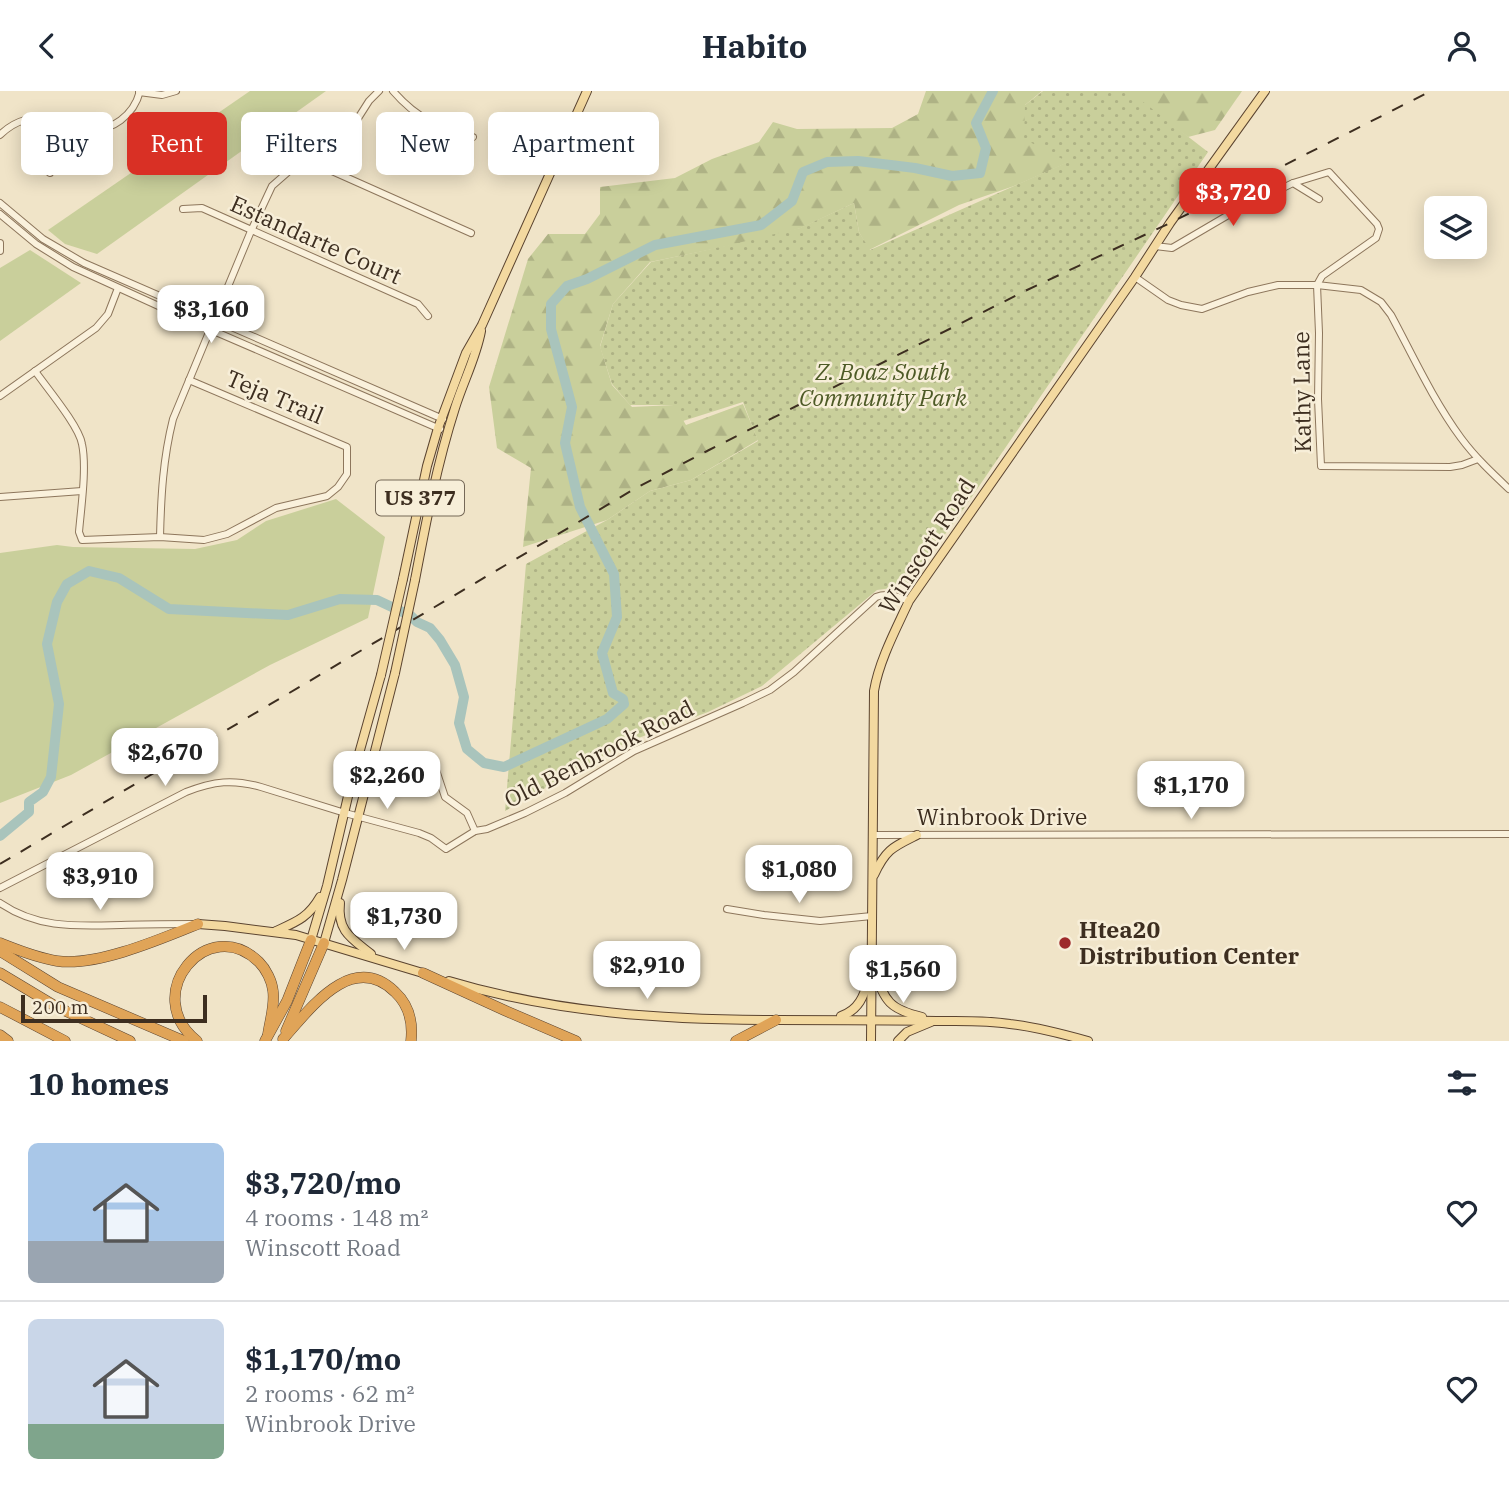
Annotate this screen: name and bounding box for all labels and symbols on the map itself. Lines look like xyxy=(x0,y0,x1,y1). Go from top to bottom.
pin: $3,720 xyxy=(1176,169,1290,228)
street label: Estandarte Court xyxy=(226,188,407,290)
pin: $3,160 xyxy=(154,285,268,345)
street label: Kathy Lane xyxy=(1285,331,1317,453)
park label: Z. Boaz South Community Park xyxy=(799,356,968,412)
street label: Teja Trail xyxy=(222,362,329,430)
street label: Winscott Road xyxy=(871,472,981,619)
road number: US 377 xyxy=(376,481,464,515)
street label: Old Benbrook Road xyxy=(499,692,698,814)
pin: $2,670 xyxy=(108,729,222,788)
pin: $2,260 xyxy=(330,751,444,811)
pin: $1,170 xyxy=(1134,761,1248,821)
street label: Winbrook Drive xyxy=(917,801,1087,831)
pin: $1,080 xyxy=(742,845,856,905)
pin: $3,910 xyxy=(43,853,157,912)
pin: $1,730 xyxy=(347,893,461,952)
place label: Htea20 Distribution Center xyxy=(1079,914,1300,970)
marker: Htea20 Distribution Center xyxy=(1057,935,1073,951)
pin: $2,910 xyxy=(590,941,704,1001)
pin: $1,560 xyxy=(846,946,960,1005)
scale bar xyxy=(21,992,206,1024)

